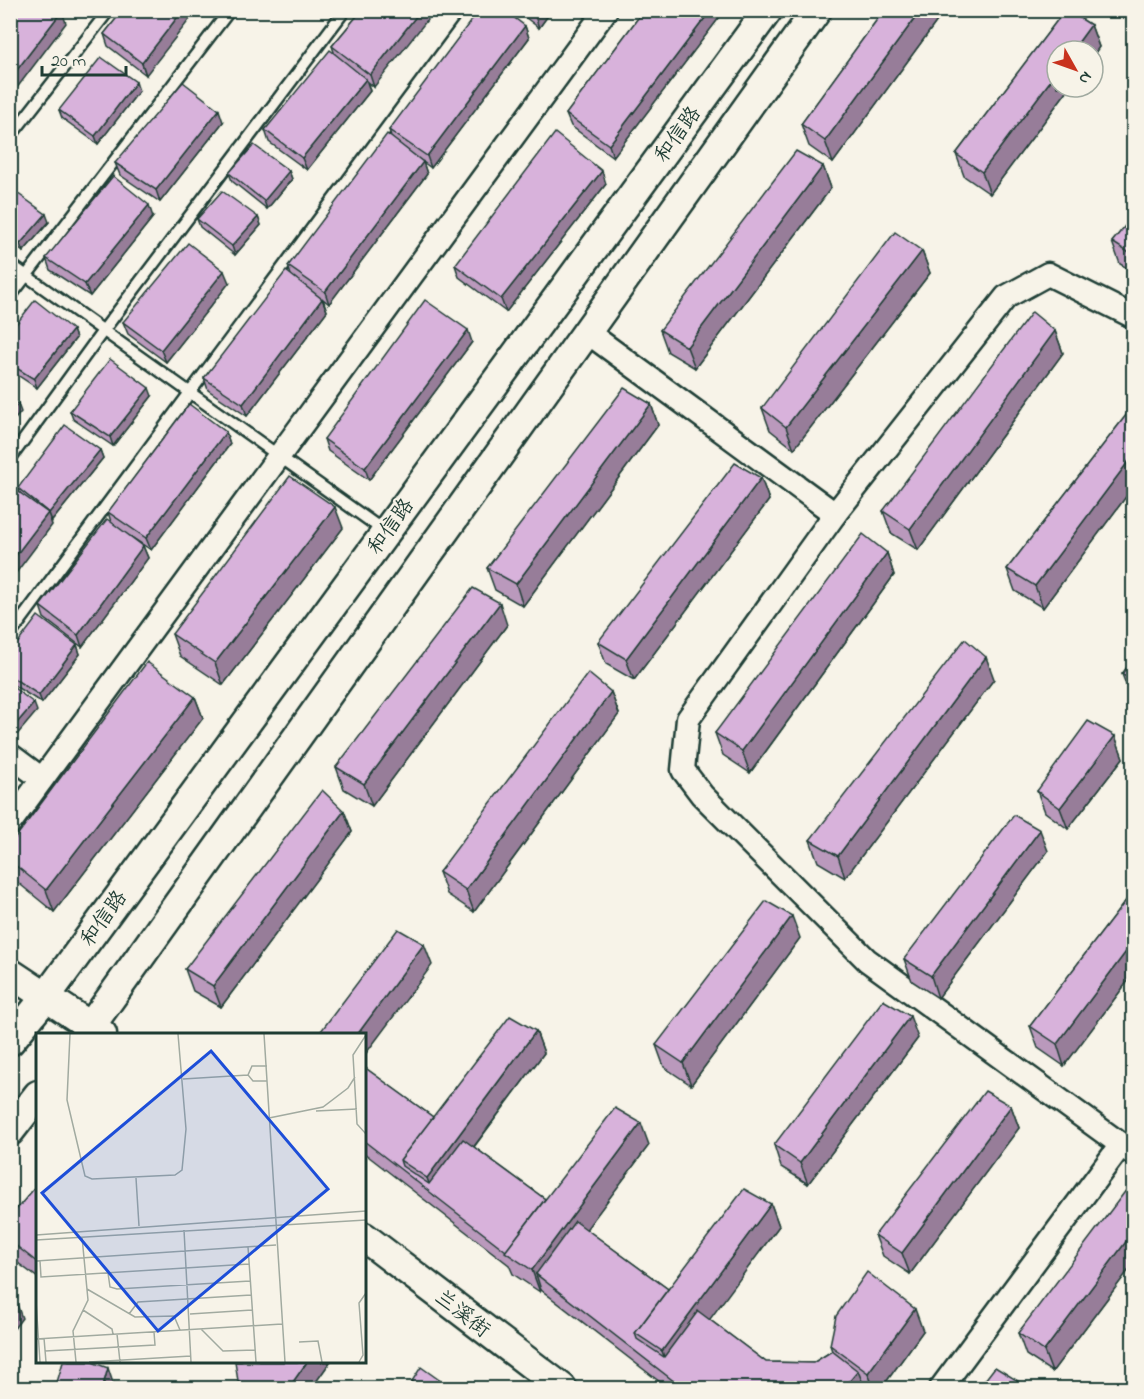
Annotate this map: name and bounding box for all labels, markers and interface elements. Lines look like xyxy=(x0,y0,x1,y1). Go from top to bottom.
scale bar xyxy=(42,39,126,77)
north arrow xyxy=(1045,39,1105,99)
text: 20 m xyxy=(51,49,86,75)
text: N xyxy=(1072,66,1098,89)
street label: 和信路 xyxy=(648,101,709,169)
street label: 和信路 xyxy=(361,493,422,561)
street label: 和信路 xyxy=(74,885,135,953)
inset map xyxy=(36,1033,366,1363)
street label: 兰溪街 xyxy=(428,1283,496,1346)

